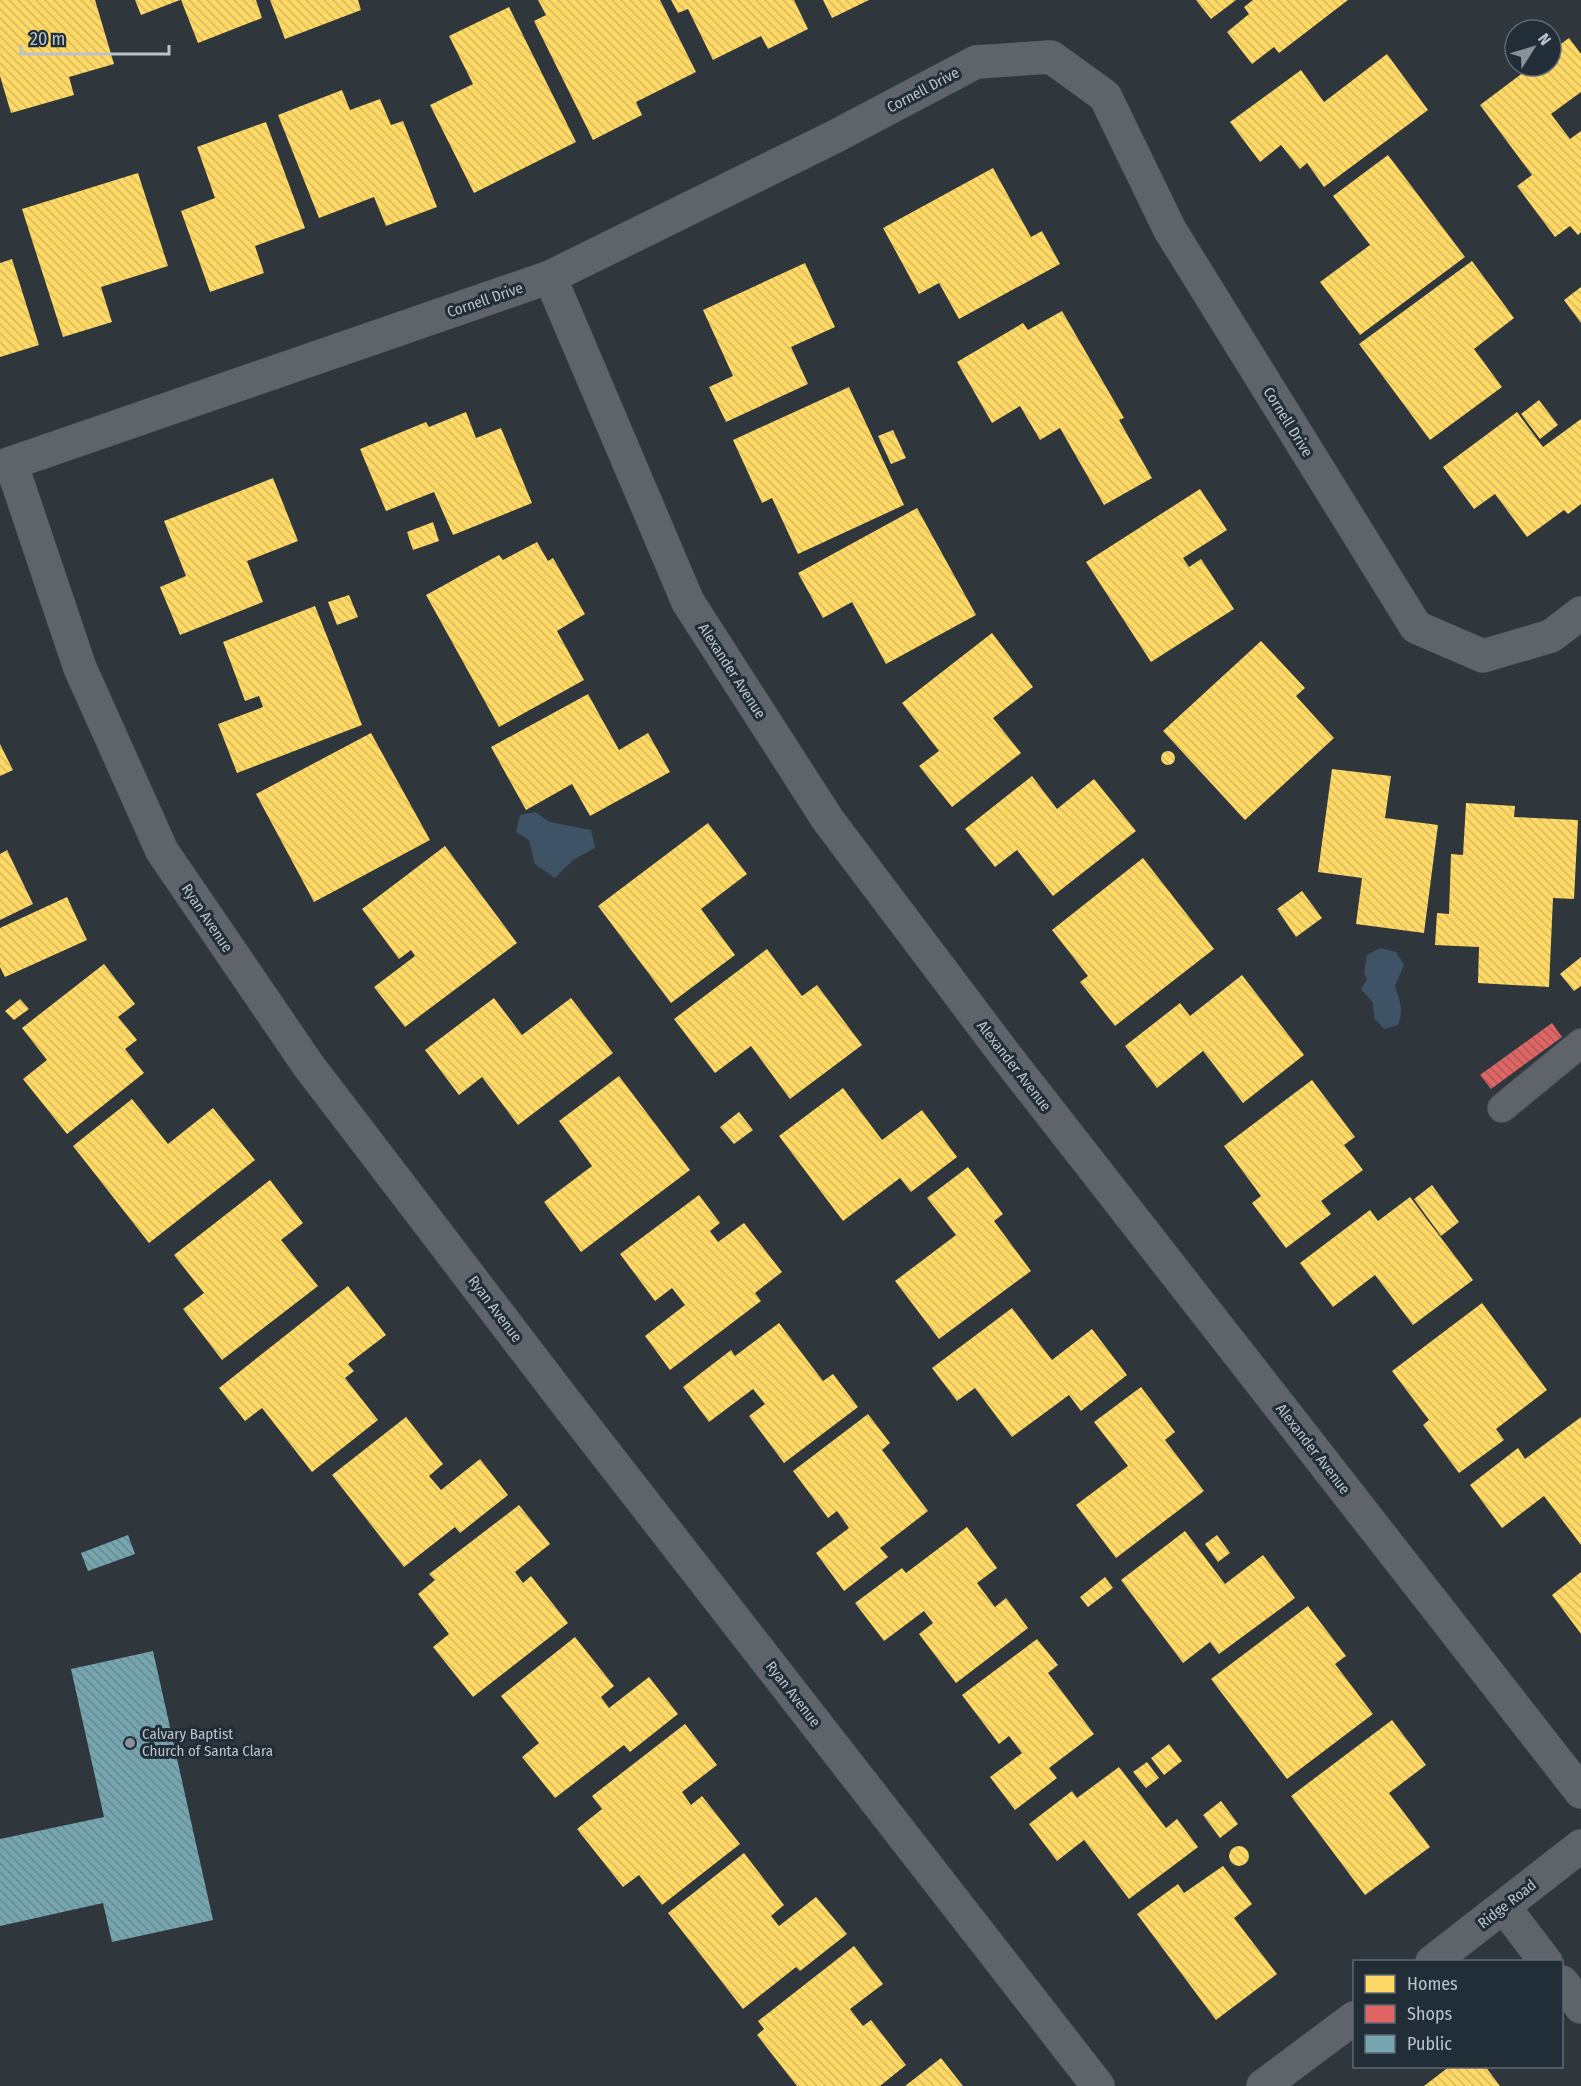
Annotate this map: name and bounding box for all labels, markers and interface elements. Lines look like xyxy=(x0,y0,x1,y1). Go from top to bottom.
scale bar xyxy=(21,18,170,56)
north arrow xyxy=(1503,18,1563,78)
text: 20 m xyxy=(30,28,65,50)
text: N xyxy=(1534,30,1555,49)
street label: Cornell Drive xyxy=(884,64,962,116)
street label: Cornell Drive xyxy=(445,279,525,321)
street label: Cornell Drive xyxy=(1259,384,1317,460)
street label: Alexander Avenue xyxy=(695,620,769,722)
street label: Ryan Avenue xyxy=(178,880,236,956)
street label: Alexander Avenue xyxy=(973,1017,1055,1115)
street label: Ryan Avenue xyxy=(464,1272,526,1346)
street label: Alexander Avenue xyxy=(1272,1400,1354,1498)
street label: Ryan Avenue xyxy=(762,1658,824,1730)
place label: Calvary Baptist Church of Santa Clara xyxy=(142,1725,273,1760)
marker: Calvary Baptist Church of Santa Clara xyxy=(123,1736,137,1750)
street label: Ridge Road xyxy=(1474,1876,1540,1932)
legend xyxy=(1353,1960,1563,2068)
text: Homes xyxy=(1407,1973,1458,1995)
text: Shops xyxy=(1407,2003,1452,2025)
text: Public xyxy=(1407,2033,1452,2055)

